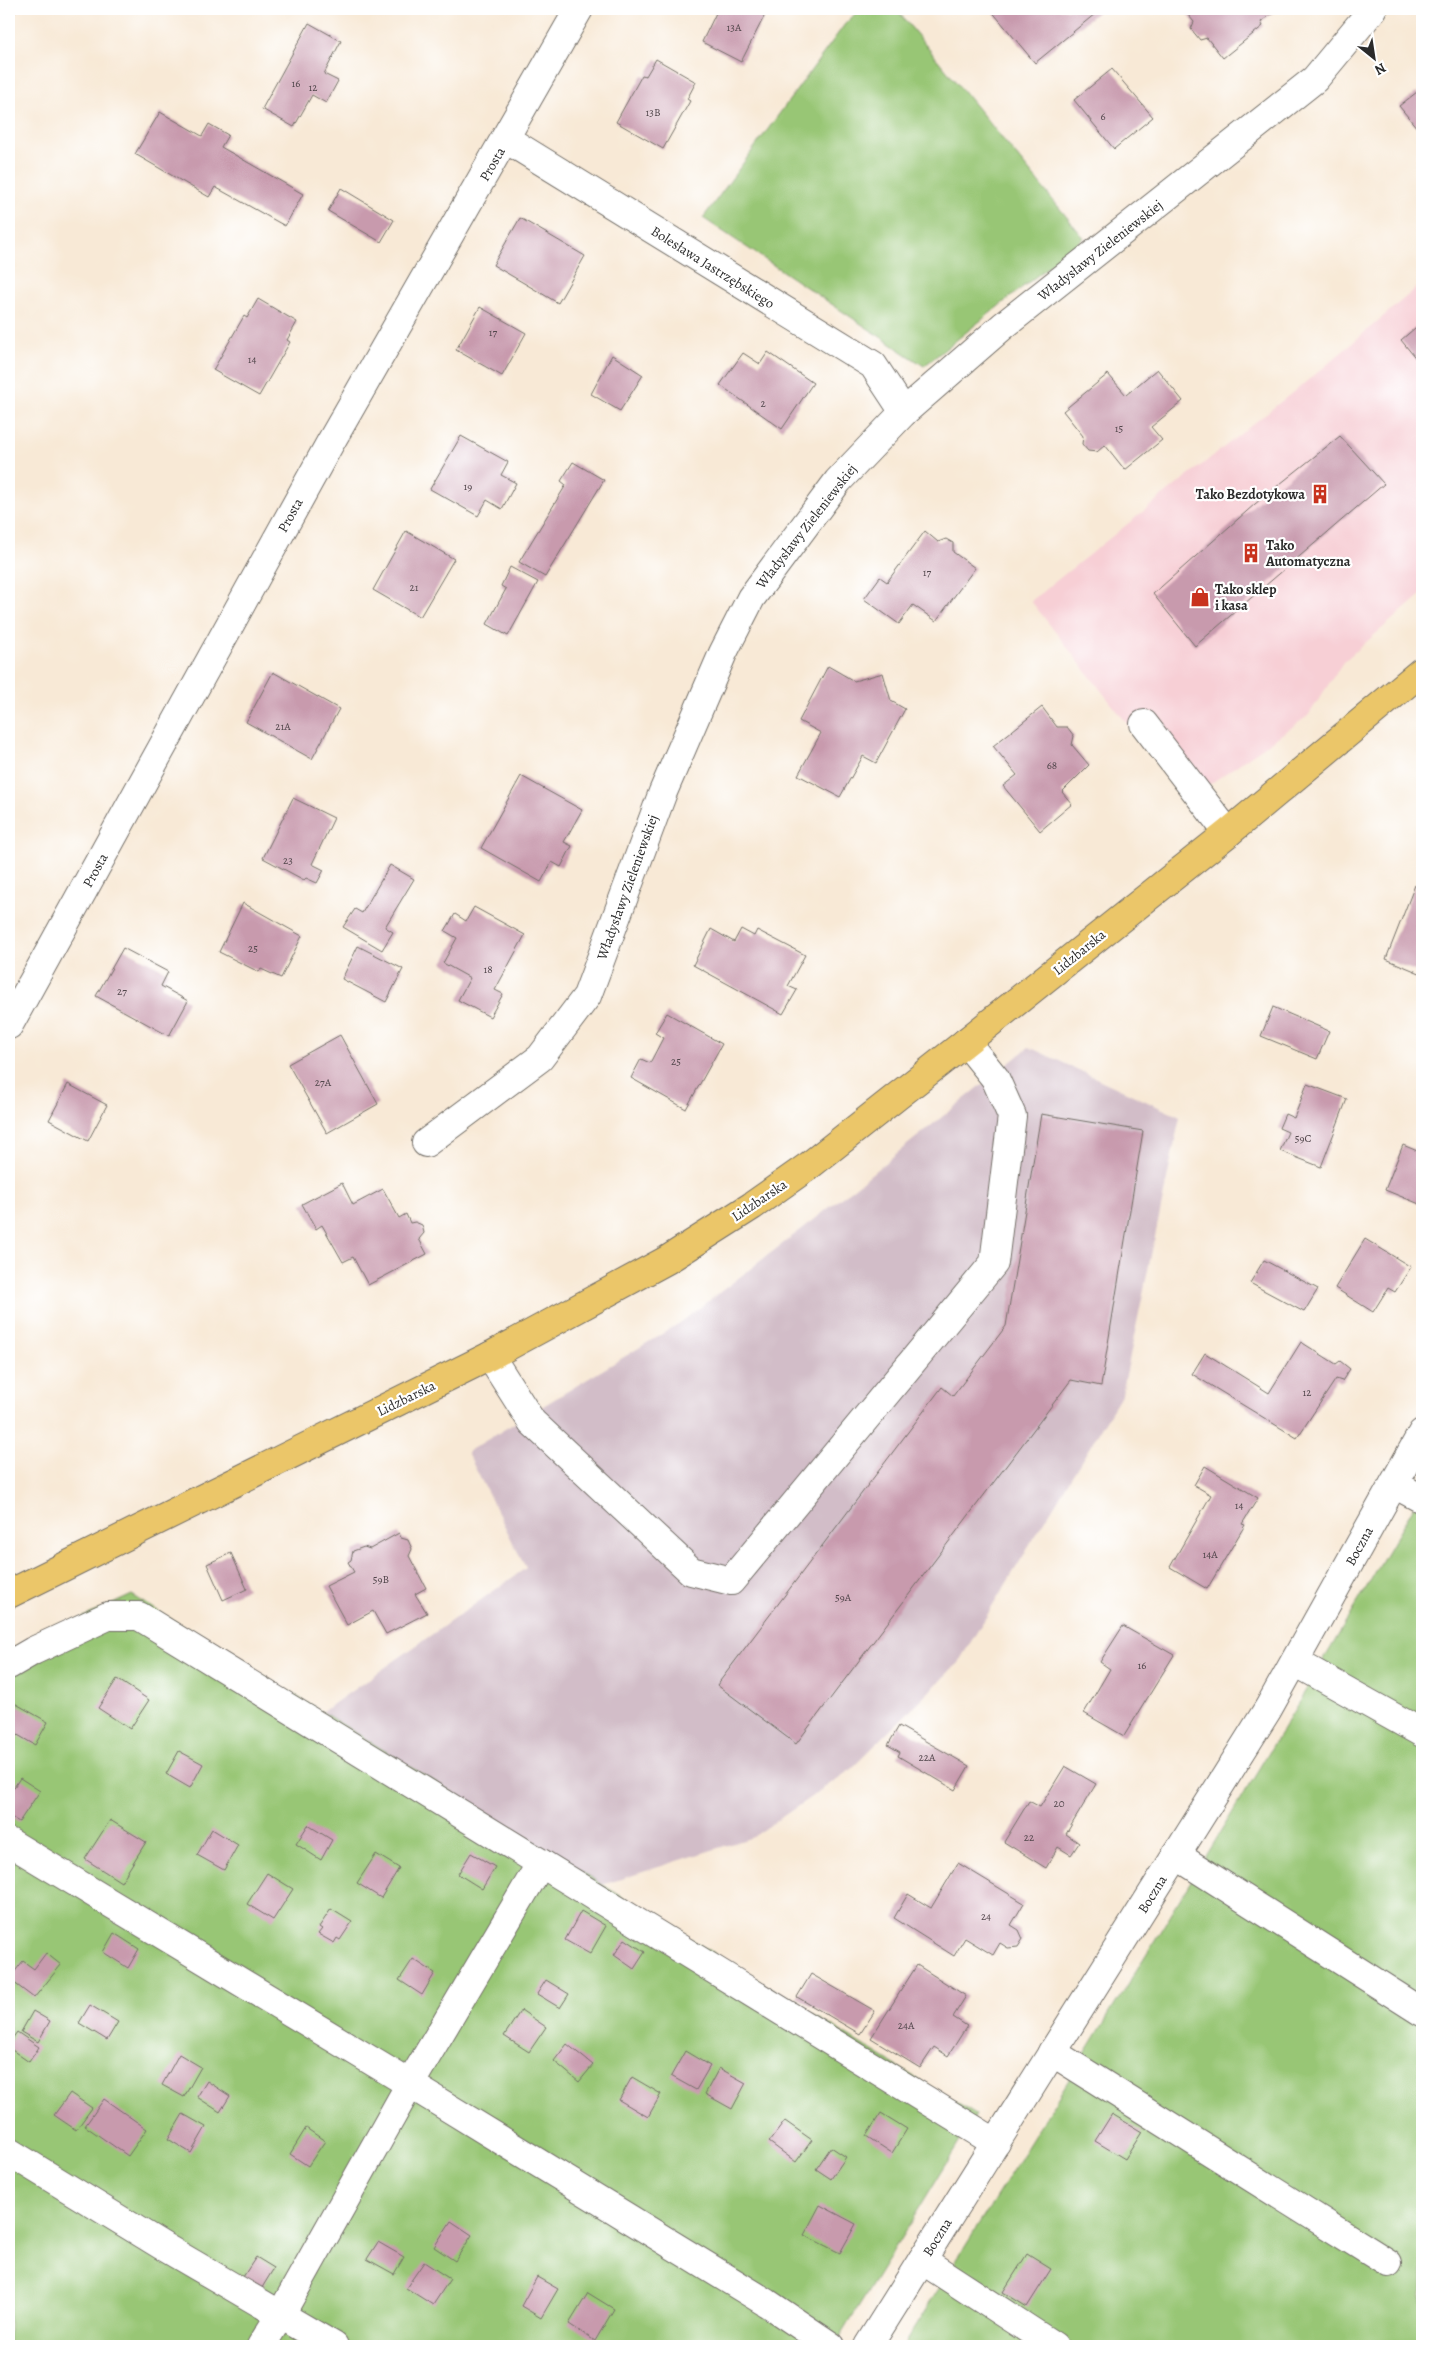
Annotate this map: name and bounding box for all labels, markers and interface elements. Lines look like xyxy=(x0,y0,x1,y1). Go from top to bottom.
house number: 13A xyxy=(727,20,742,35)
north arrow xyxy=(1348,32,1398,82)
text: N xyxy=(1371,58,1389,80)
house number: 16 xyxy=(292,76,300,91)
house number: 12 xyxy=(309,80,318,95)
house number: 13B xyxy=(646,105,660,120)
house number: 6 xyxy=(1100,109,1106,124)
street label: Prosta xyxy=(475,143,510,185)
street label: Władysławy Zieleniewskiej xyxy=(1033,196,1167,306)
street label: Bolesława Jastrzębskiego xyxy=(647,222,778,313)
house number: 17 xyxy=(489,325,498,340)
house number: 14 xyxy=(248,352,256,367)
house number: 2 xyxy=(760,396,766,411)
house number: 15 xyxy=(1115,421,1124,436)
street label: Władysławy Zieleniewskiej xyxy=(751,460,861,593)
house number: 19 xyxy=(464,479,472,494)
building icon: Tako Bezdotykowa xyxy=(1309,483,1331,505)
place label: Tako Bezdotykowa xyxy=(1196,485,1305,504)
street label: Prosta xyxy=(273,494,308,536)
place label: Tako Automatyczna xyxy=(1265,536,1351,571)
building icon: Tako Automatyczna xyxy=(1240,542,1262,564)
house number: 17 xyxy=(923,565,932,580)
house number: 21 xyxy=(410,580,419,595)
place label: Tako sklep i kasa xyxy=(1215,580,1277,615)
shop icon: Tako sklep i kasa xyxy=(1189,586,1211,608)
house number: 21A xyxy=(275,719,291,734)
house number: 68 xyxy=(1047,758,1057,773)
street label: Władysławy Zieleniewskiej xyxy=(592,812,663,963)
street label: Prosta xyxy=(78,849,113,891)
house number: 23 xyxy=(283,853,293,868)
street label: Lidzbarska xyxy=(1049,925,1110,980)
house number: 25 xyxy=(248,941,258,956)
house number: 18 xyxy=(483,962,493,977)
house number: 27 xyxy=(117,984,127,999)
house number: 25 xyxy=(671,1054,681,1069)
house number: 27A xyxy=(315,1075,332,1090)
house number: 59C xyxy=(1295,1131,1311,1146)
street label: Lidzbarska xyxy=(728,1175,791,1226)
street label: Lidzbarska xyxy=(374,1376,439,1421)
house number: 12 xyxy=(1303,1385,1312,1400)
house number: 14 xyxy=(1235,1498,1243,1513)
street label: Boczna xyxy=(1341,1523,1378,1569)
house number: 14A xyxy=(1202,1547,1218,1562)
house number: 59B xyxy=(373,1572,389,1587)
house number: 59A xyxy=(835,1590,852,1605)
house number: 16 xyxy=(1138,1658,1146,1673)
house number: 22A xyxy=(919,1750,936,1765)
house number: 20 xyxy=(1053,1796,1065,1811)
house number: 22 xyxy=(1024,1830,1034,1845)
street label: Boczna xyxy=(1133,1871,1172,1917)
house number: 24 xyxy=(981,1909,991,1924)
house number: 24A xyxy=(898,2018,915,2033)
street label: Boczna xyxy=(918,2214,957,2260)

